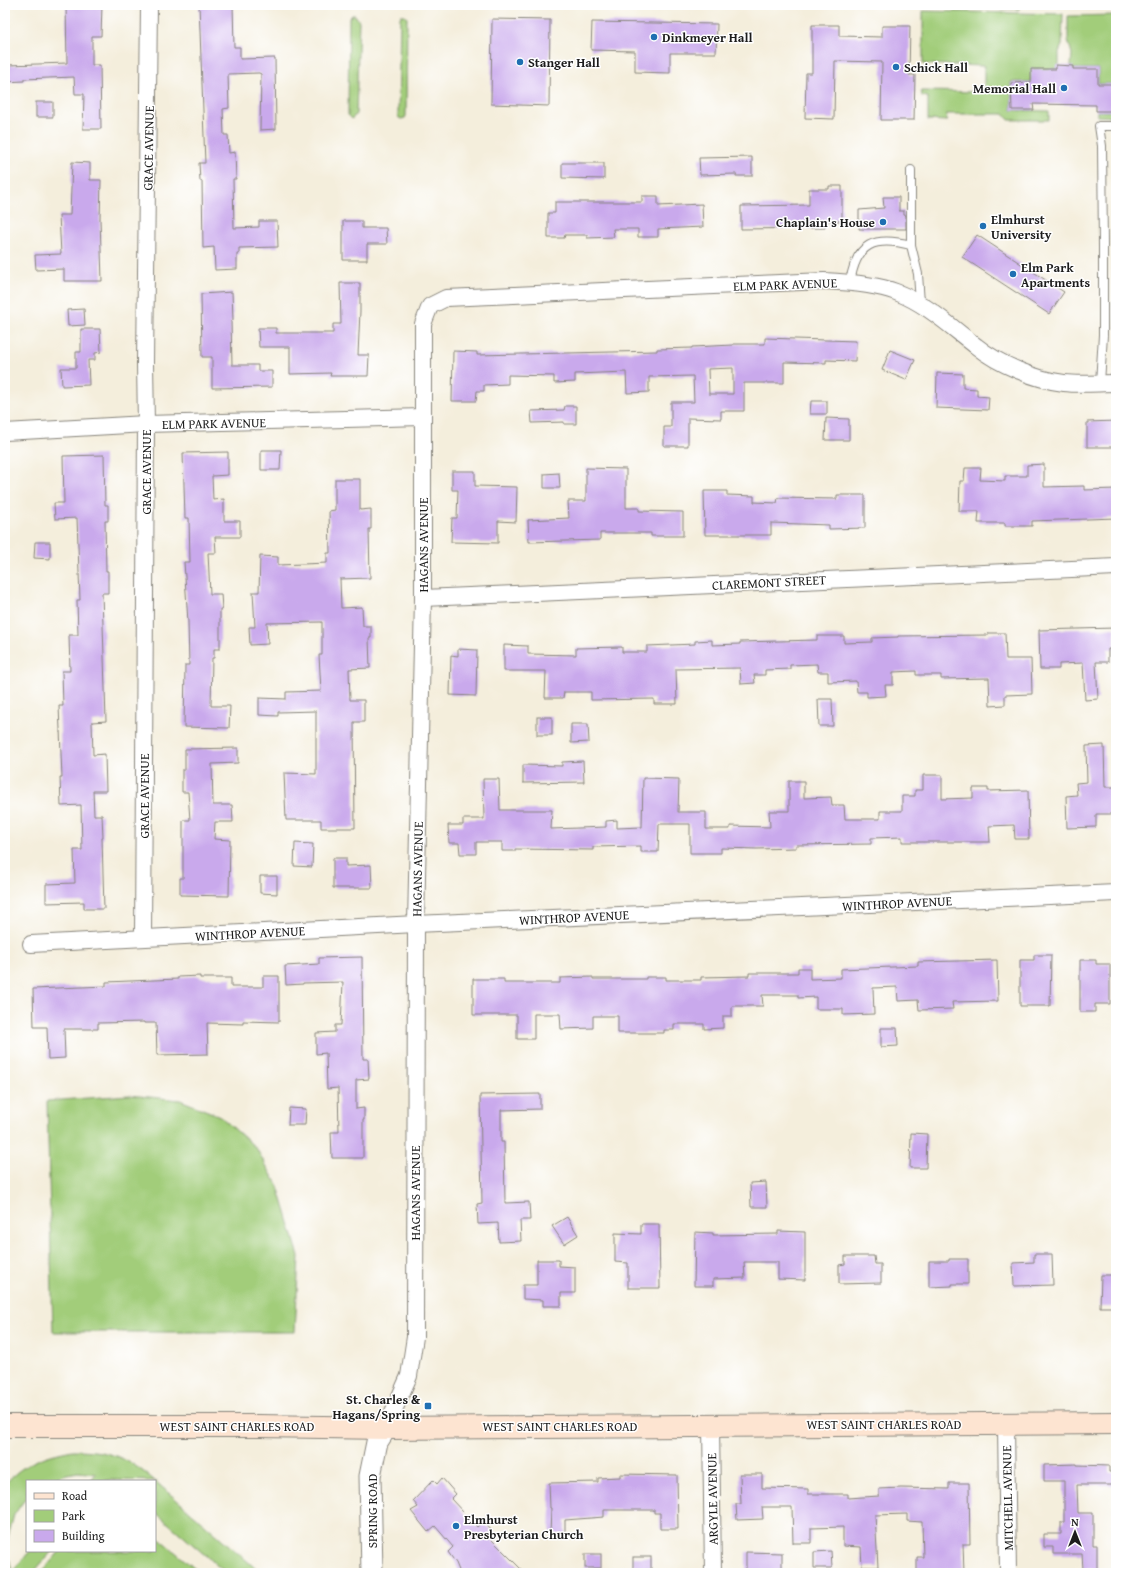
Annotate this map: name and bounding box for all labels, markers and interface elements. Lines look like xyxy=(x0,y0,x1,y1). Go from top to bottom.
place label: Dinkmeyer Hall xyxy=(662,28,752,47)
marker: Dinkmeyer Hall xyxy=(649,32,659,42)
place label: Stanger Hall xyxy=(528,53,600,72)
marker: Stanger Hall xyxy=(515,57,525,67)
place label: Schick Hall xyxy=(904,58,968,77)
marker: Schick Hall xyxy=(891,62,901,72)
place label: Memorial Hall xyxy=(973,79,1056,98)
marker: Memorial Hall xyxy=(1059,83,1069,93)
street label: GRACE AVENUE xyxy=(138,105,159,191)
place label: Elmhurst University xyxy=(991,210,1052,244)
place label: Chaplain's House xyxy=(776,213,875,232)
marker: Chaplain's House xyxy=(878,217,888,227)
marker: Elmhurst University xyxy=(978,221,988,231)
place label: Elm Park Apartments xyxy=(1021,258,1090,292)
marker: Elm Park Apartments xyxy=(1008,269,1018,279)
street label: ELM PARK AVENUE xyxy=(733,273,838,296)
street label: ELM PARK AVENUE xyxy=(162,413,267,434)
street label: GRACE AVENUE xyxy=(137,429,156,514)
street label: HAGANS AVENUE xyxy=(414,497,433,593)
street label: CLAREMONT STREET xyxy=(712,570,827,595)
street label: GRACE AVENUE xyxy=(135,753,154,838)
street label: HAGANS AVENUE xyxy=(407,821,428,917)
street label: WINTHROP AVENUE xyxy=(841,891,953,916)
street label: WINTHROP AVENUE xyxy=(518,905,630,930)
street label: WINTHROP AVENUE xyxy=(194,921,306,946)
street label: HAGANS AVENUE xyxy=(406,1145,425,1241)
place label: St. Charles & Hagans/Spring xyxy=(333,1390,421,1424)
marker: St. Charles & Hagans/Spring xyxy=(423,1401,433,1411)
street label: WEST SAINT CHARLES ROAD xyxy=(807,1415,962,1434)
street label: WEST SAINT CHARLES ROAD xyxy=(160,1417,315,1436)
street label: WEST SAINT CHARLES ROAD xyxy=(483,1417,638,1436)
street label: MITCHELL AVENUE xyxy=(997,1445,1018,1551)
street label: ARGYLE AVENUE xyxy=(702,1452,723,1545)
street label: SPRING ROAD xyxy=(363,1474,382,1548)
legend xyxy=(26,1480,156,1552)
text: Road xyxy=(62,1487,88,1504)
text: Park xyxy=(62,1507,86,1524)
place label: Elmhurst Presbyterian Church xyxy=(464,1510,584,1544)
north arrow xyxy=(1055,1512,1095,1552)
text: N xyxy=(1071,1514,1079,1530)
marker: Elmhurst Presbyterian Church xyxy=(451,1521,461,1531)
text: Building xyxy=(62,1527,105,1544)

